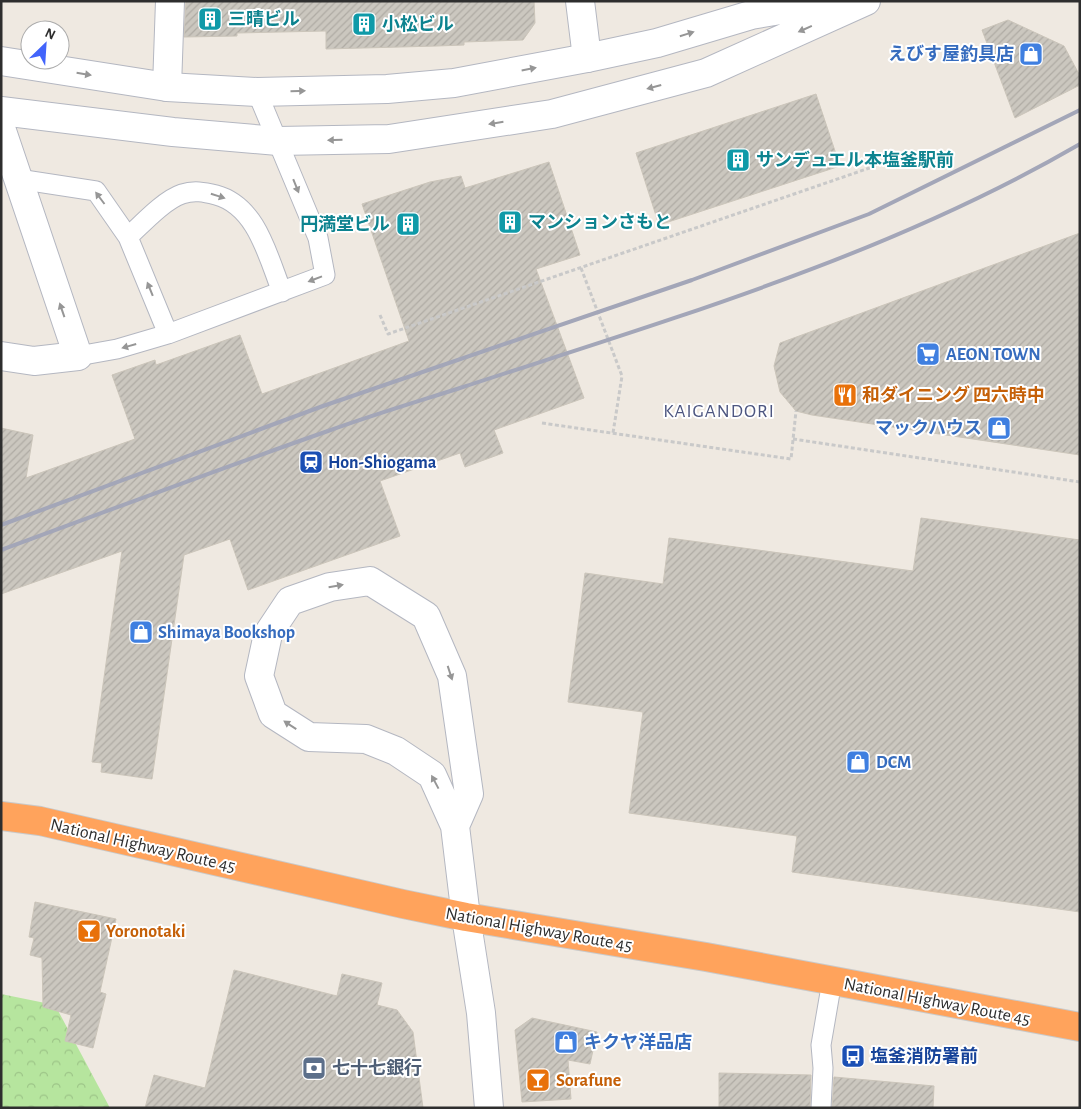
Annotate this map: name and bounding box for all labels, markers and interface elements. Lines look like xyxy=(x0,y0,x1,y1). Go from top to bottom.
building icon: 三晴ビル xyxy=(197,6,223,32)
place label: 三晴ビル xyxy=(228,9,300,29)
building icon: 小松ビル xyxy=(351,11,377,37)
place label: 小松ビル xyxy=(382,14,454,34)
north arrow xyxy=(20,20,70,70)
one-way arrow xyxy=(798,25,812,33)
text: N xyxy=(43,26,57,43)
one-way arrow xyxy=(680,29,695,37)
shop icon: えびす屋釣具店 xyxy=(1018,41,1044,67)
place label: えびす屋釣具店 xyxy=(888,44,1014,64)
one-way arrow xyxy=(521,64,537,72)
one-way arrow xyxy=(76,71,92,79)
one-way arrow xyxy=(647,83,662,91)
one-way arrow xyxy=(290,87,306,95)
one-way arrow xyxy=(488,119,504,127)
one-way arrow xyxy=(326,136,342,144)
building icon: サンデュエル本塩釜駅前 xyxy=(725,147,751,173)
place label: サンデュエル本塩釜駅前 xyxy=(756,150,954,170)
one-way arrow xyxy=(293,178,301,193)
one-way arrow xyxy=(95,191,105,204)
one-way arrow xyxy=(211,192,226,200)
building icon: マンションさもと xyxy=(497,209,523,235)
building icon: 円満堂ビル xyxy=(395,211,421,237)
place label: マンションさもと xyxy=(528,212,672,232)
place label: 円満堂ビル xyxy=(300,214,390,234)
one-way arrow xyxy=(307,275,322,283)
one-way arrow xyxy=(145,282,153,296)
one-way arrow xyxy=(58,302,65,317)
supermarket icon: AEON TOWN xyxy=(915,341,941,367)
one-way arrow xyxy=(122,342,137,350)
place label: AEON TOWN xyxy=(946,346,1041,364)
restaurant icon: 和ダイニング 四六時中 xyxy=(832,382,858,408)
place label: 和ダイニング 四六時中 xyxy=(862,385,1045,405)
district label: KAIGANDORI xyxy=(663,402,775,421)
shop icon: マックハウス xyxy=(986,415,1012,441)
place label: マックハウス xyxy=(875,419,982,438)
station icon: Hon-Shiogama xyxy=(298,449,324,475)
place label: Hon-Shiogama xyxy=(328,454,437,472)
one-way arrow xyxy=(328,582,344,590)
shop icon: Shimaya Bookshop xyxy=(128,619,154,645)
place label: Shimaya Bookshop xyxy=(158,624,295,642)
one-way arrow xyxy=(446,666,454,681)
one-way arrow xyxy=(283,720,296,729)
shop icon: DCM xyxy=(845,749,871,775)
place label: DCM xyxy=(876,754,911,772)
one-way arrow xyxy=(431,774,439,789)
street label: National Highway Route 45 xyxy=(48,816,237,876)
street label: National Highway Route 45 xyxy=(444,905,634,955)
bar icon: Yoronotaki xyxy=(76,918,102,944)
place label: Yoronotaki xyxy=(106,923,185,941)
street label: National Highway Route 45 xyxy=(842,975,1031,1029)
shop icon: キクヤ洋品店 xyxy=(553,1029,579,1055)
place label: キクヤ洋品店 xyxy=(584,1032,692,1052)
bus stop icon: 塩釜消防署前 xyxy=(840,1043,866,1069)
place label: 塩釜消防署前 xyxy=(870,1046,978,1066)
bank icon: 七十七銀行 xyxy=(301,1055,327,1081)
place label: 七十七銀行 xyxy=(332,1057,422,1078)
bar icon: Sorafune xyxy=(525,1067,551,1093)
place label: Sorafune xyxy=(556,1072,621,1090)

